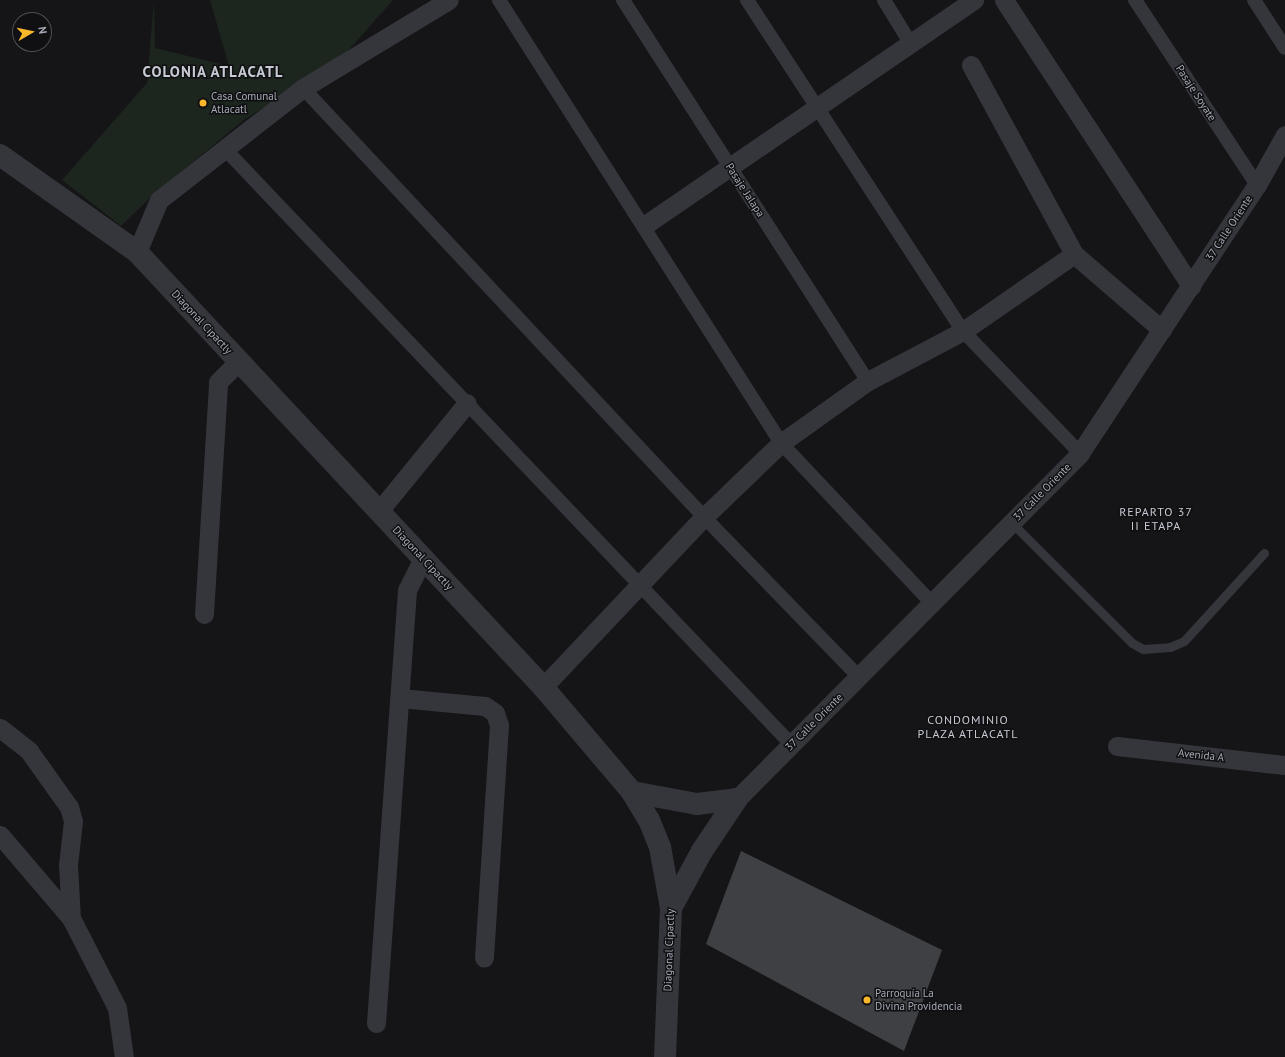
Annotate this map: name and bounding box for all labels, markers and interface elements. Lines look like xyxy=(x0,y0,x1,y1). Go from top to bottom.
north arrow xyxy=(12,12,52,52)
text: N xyxy=(35,26,50,35)
district label: COLONIA ATLACATL xyxy=(142,63,284,81)
street label: Pasaje Soyate xyxy=(1173,63,1219,123)
place label: Casa Comunal Atlacatl xyxy=(211,90,277,116)
marker: Casa Comunal Atlacatl xyxy=(198,98,208,108)
street label: Pasaje Jalapa xyxy=(723,161,767,219)
street label: 37 Calle Oriente xyxy=(1203,192,1255,264)
street label: Diagonal Cipactly xyxy=(169,287,235,357)
street label: 37 Calle Oriente xyxy=(1010,460,1074,524)
district label: REPARTO 37 II ETAPA xyxy=(1119,505,1193,533)
street label: Diagonal Cipactly xyxy=(390,523,456,593)
street label: 37 Calle Oriente xyxy=(782,690,846,754)
district label: CONDOMINIO PLAZA ATLACATL xyxy=(917,713,1019,741)
street label: Avenida A xyxy=(1177,746,1225,764)
street label: Diagonal Cipactly xyxy=(661,908,677,992)
place label: Parroquía La Divina Providencia xyxy=(875,987,962,1013)
marker: Parroquía La Divina Providencia xyxy=(862,995,872,1005)

